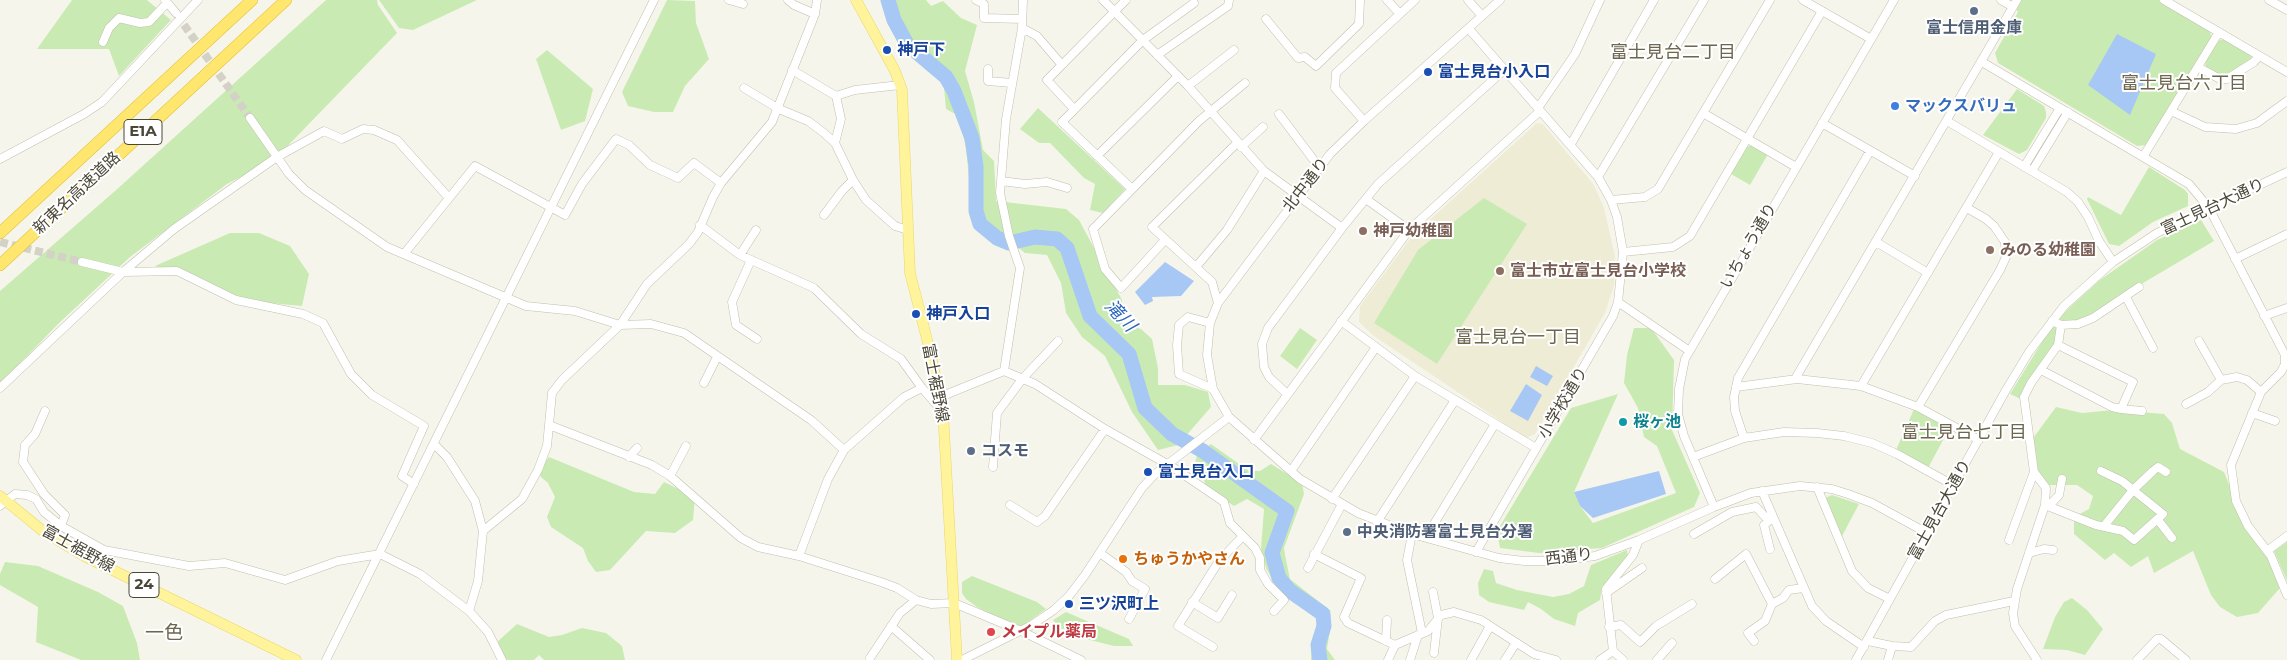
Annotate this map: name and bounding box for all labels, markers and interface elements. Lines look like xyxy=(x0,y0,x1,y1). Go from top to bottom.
marker: 富士信用金庫 xyxy=(1968,5,1980,17)
place label: 富士信用金庫 xyxy=(1926,18,2022,38)
place label: 神戸下 xyxy=(897,40,945,60)
district label: 富士見台二丁目 xyxy=(1610,42,1736,64)
marker: 神戸下 xyxy=(881,44,893,56)
place label: 富士見台小入口 xyxy=(1438,62,1550,82)
marker: 富士見台小入口 xyxy=(1422,66,1434,78)
district label: 富士見台六丁目 xyxy=(2121,73,2247,95)
place label: マックスバリュ xyxy=(1905,96,2017,116)
marker: マックスバリュ xyxy=(1889,100,1901,112)
road number: E1A xyxy=(124,120,162,144)
street label: 新東名高速道路 xyxy=(29,148,125,238)
street label: 北中通り xyxy=(1279,154,1333,216)
street label: 富士見台大通り xyxy=(2158,175,2268,239)
street label: いちょう通り xyxy=(1717,200,1781,292)
place label: 神戸幼稚園 xyxy=(1373,221,1453,241)
marker: 神戸幼稚園 xyxy=(1357,225,1369,237)
place label: みのる幼稚園 xyxy=(2000,240,2096,260)
marker: みのる幼稚園 xyxy=(1984,244,1996,256)
place label: 富士市立富士見台小学校 xyxy=(1510,261,1686,281)
marker: 富士市立富士見台小学校 xyxy=(1494,265,1506,277)
water label: 滝川 xyxy=(1100,295,1140,337)
place label: 神戸入口 xyxy=(926,304,990,324)
marker: 神戸入口 xyxy=(910,308,922,320)
district label: 富士見台一丁目 xyxy=(1455,327,1581,349)
street label: 富士裾野線 xyxy=(918,342,952,424)
street label: 小学校通り xyxy=(1534,364,1592,442)
place label: 桜ヶ池 xyxy=(1633,412,1681,432)
marker: 桜ヶ池 xyxy=(1617,416,1629,428)
district label: 富士見台七丁目 xyxy=(1901,422,2027,444)
place label: コスモ xyxy=(981,441,1029,461)
marker: コスモ xyxy=(965,445,977,457)
street label: 富士見台大通り xyxy=(1904,456,1976,564)
place label: 富士見台入口 xyxy=(1158,462,1254,482)
marker: 富士見台入口 xyxy=(1142,466,1154,478)
street label: 富士裾野線 xyxy=(38,521,118,577)
place label: 中央消防署富士見台分署 xyxy=(1357,522,1533,542)
marker: 中央消防署富士見台分署 xyxy=(1341,526,1353,538)
street label: 西通り xyxy=(1544,545,1594,569)
place label: ちゅうかやさん xyxy=(1133,549,1245,569)
marker: ちゅうかやさん xyxy=(1117,553,1129,565)
road number: 24 xyxy=(129,572,159,598)
place label: 三ツ沢町上 xyxy=(1079,594,1159,614)
marker: 三ツ沢町上 xyxy=(1063,598,1075,610)
district label: 一色 xyxy=(145,622,183,644)
place label: メイプル薬局 xyxy=(1001,622,1097,642)
marker: メイプル薬局 xyxy=(985,626,997,638)

